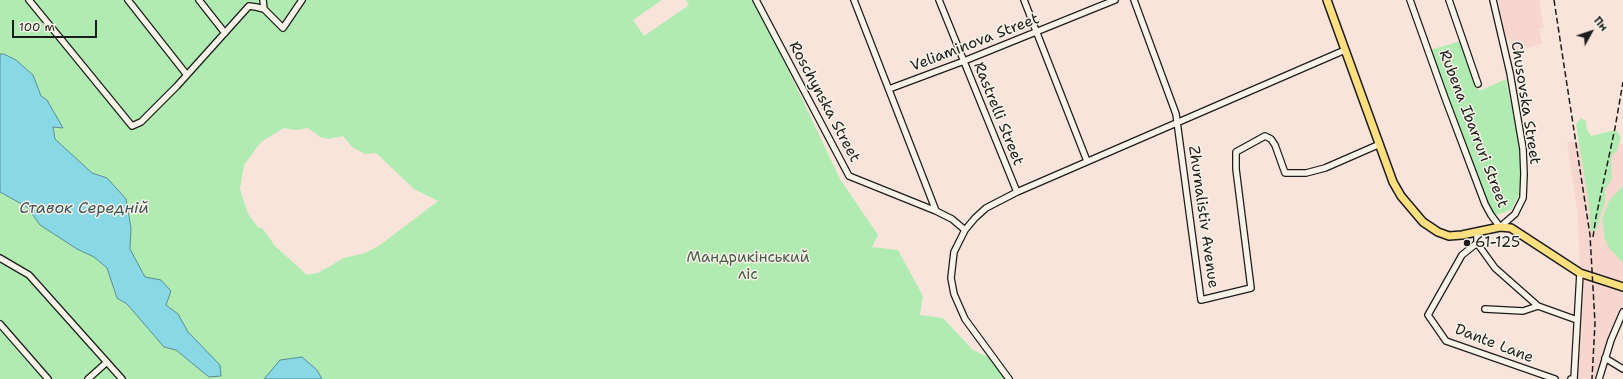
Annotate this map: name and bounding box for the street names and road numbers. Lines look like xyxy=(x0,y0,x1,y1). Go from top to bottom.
street label: Veliaminova Street xyxy=(908,10,1042,76)
street label: Roschynska Street xyxy=(785,39,863,165)
street label: Chusovska Street xyxy=(1506,40,1544,166)
street label: Rubena Ibarruri Street xyxy=(1435,48,1511,210)
street label: Rastrelli Street xyxy=(969,60,1027,168)
street label: Zhurnalistiv Avenue xyxy=(1184,145,1222,289)
street label: Dante Lane xyxy=(1452,321,1536,367)

